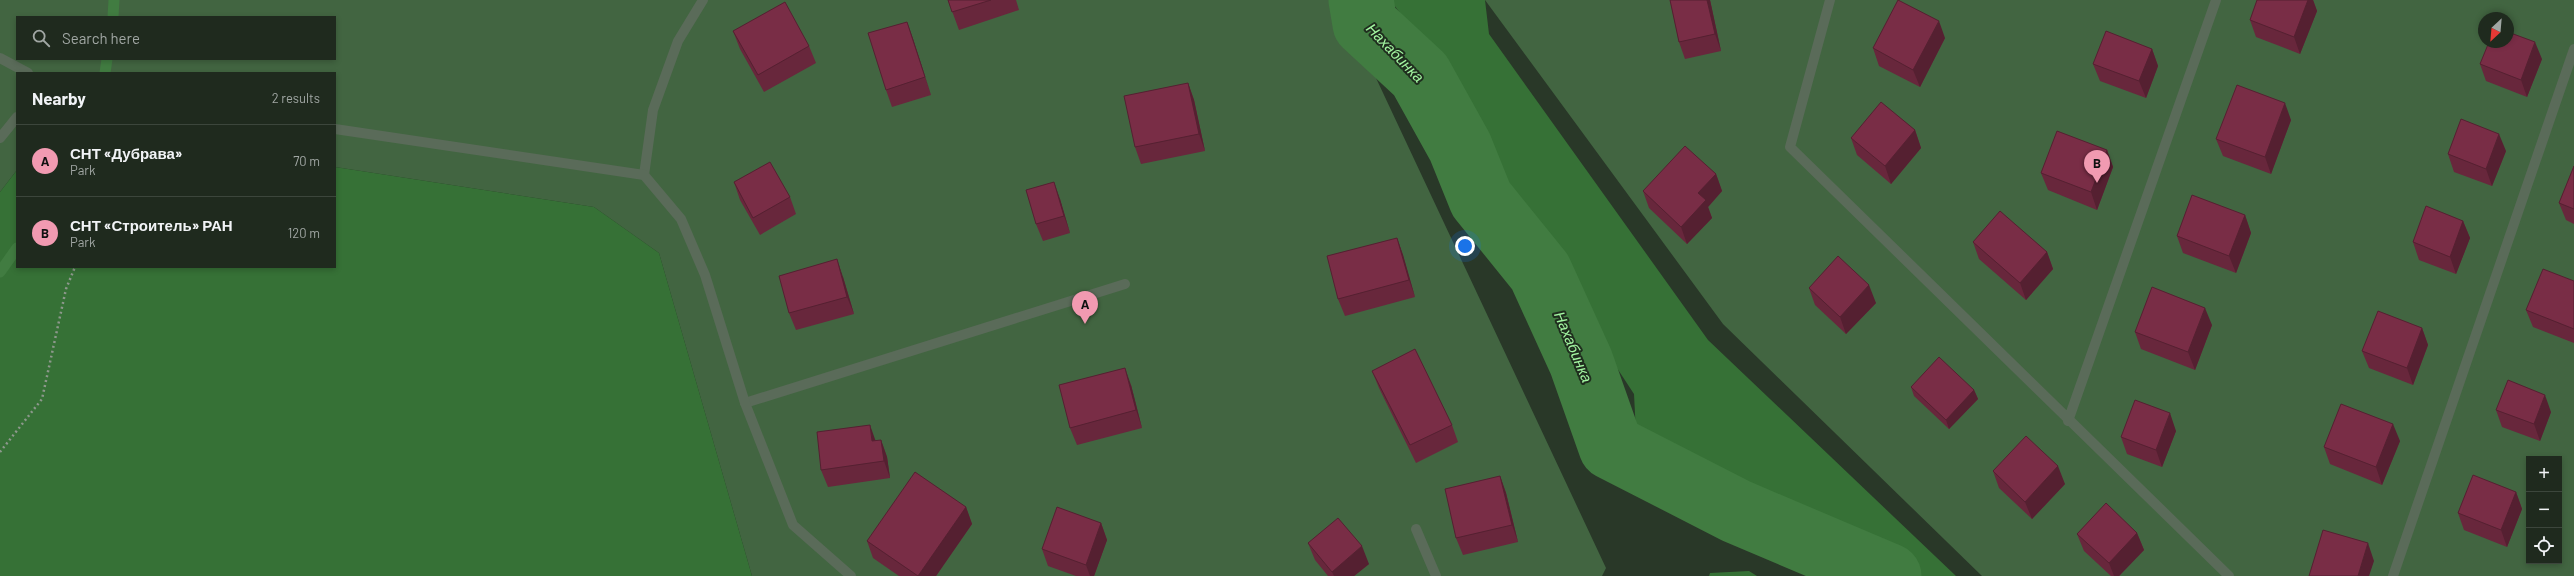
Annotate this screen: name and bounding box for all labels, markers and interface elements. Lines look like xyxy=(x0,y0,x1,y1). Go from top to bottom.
north arrow xyxy=(2478,12,2514,48)
search box xyxy=(16,16,336,60)
water label: Нахабинка xyxy=(1363,19,1428,86)
icon: search xyxy=(30,27,52,49)
text: Search here xyxy=(62,29,140,47)
text: Nearby xyxy=(32,88,86,108)
text: 2 results xyxy=(272,90,320,106)
text: СНТ «Дубрава» xyxy=(70,144,182,162)
pin: B xyxy=(2084,150,2110,183)
text: A xyxy=(41,153,49,169)
text: 70 m xyxy=(293,153,320,169)
text: Park xyxy=(70,162,96,178)
text: СНТ «Строитель» РАН xyxy=(70,216,233,234)
text: B xyxy=(41,225,49,241)
text: 120 m xyxy=(288,225,320,241)
text: Park xyxy=(70,234,96,250)
your location xyxy=(1455,236,1475,256)
pin: A xyxy=(1072,291,1098,324)
water label: Нахабинка xyxy=(1551,308,1597,385)
map controls xyxy=(2526,456,2562,564)
button: + xyxy=(2526,456,2562,492)
button: − xyxy=(2526,492,2562,528)
button: locate xyxy=(2526,528,2562,564)

